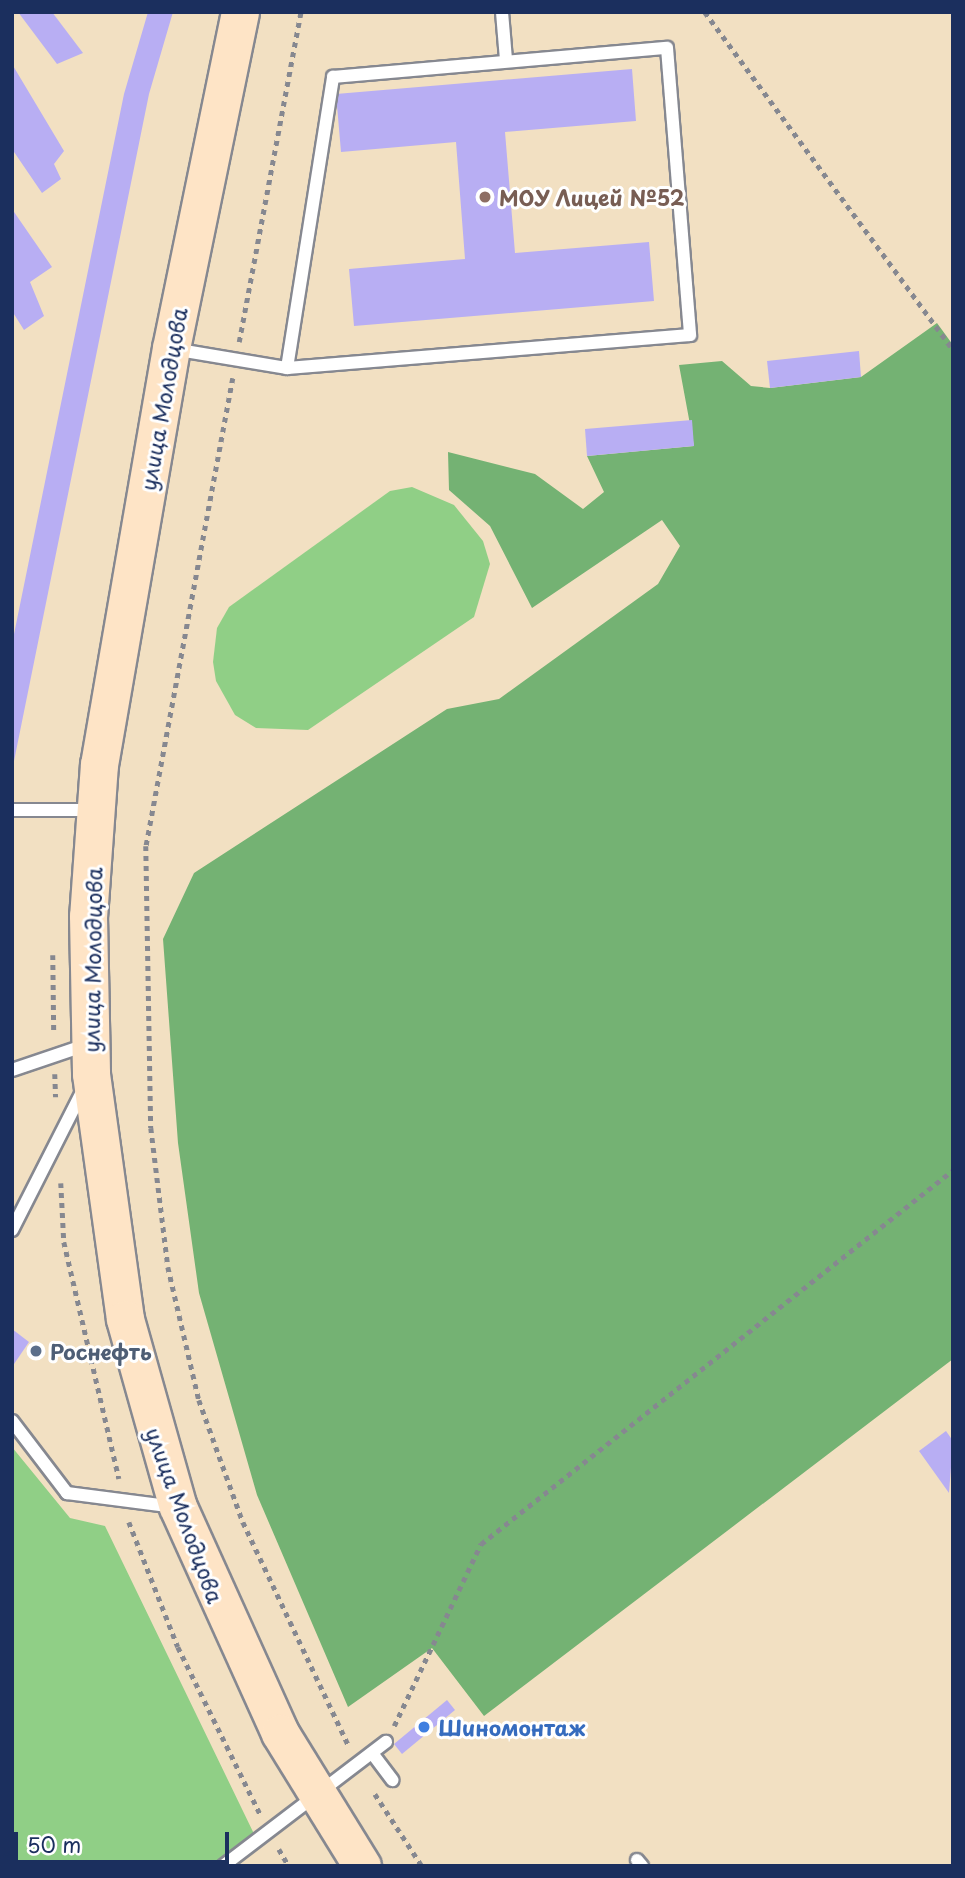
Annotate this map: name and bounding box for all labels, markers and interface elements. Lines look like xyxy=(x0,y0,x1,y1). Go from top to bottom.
place label: МОУ Лицей №52 xyxy=(499,184,686,210)
marker: МОУ Лицей №52 xyxy=(477,189,493,205)
street label: улица Молодцова xyxy=(134,305,192,493)
street label: улица Молодцова xyxy=(78,867,106,1053)
place label: Роснефть xyxy=(50,1338,152,1364)
marker: Роснефть xyxy=(28,1343,44,1359)
street label: улица Молодцова xyxy=(141,1423,229,1607)
place label: Шиномонтаж xyxy=(438,1714,585,1740)
marker: Шиномонтаж xyxy=(416,1719,432,1735)
scale bar xyxy=(18,1818,233,1862)
text: 50 m xyxy=(27,1828,81,1860)

